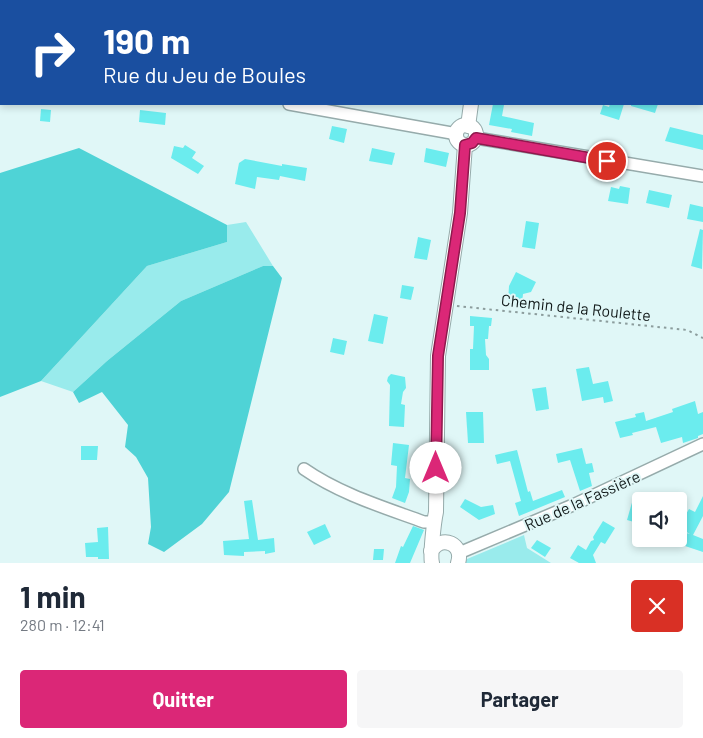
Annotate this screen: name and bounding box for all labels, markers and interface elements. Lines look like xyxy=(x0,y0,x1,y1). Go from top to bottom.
text: 190 m xyxy=(103,19,190,61)
icon: right xyxy=(20,20,85,85)
text: Rue du Jeu de Boules xyxy=(103,61,306,87)
pin xyxy=(586,140,628,182)
icon: arrive xyxy=(593,147,621,175)
street label: Chemin de la Roulette xyxy=(500,290,652,324)
position arrow xyxy=(409,441,461,493)
street label: Rue de la Fassière xyxy=(521,466,643,534)
map controls xyxy=(632,492,687,547)
button: sound xyxy=(632,492,687,547)
text: 1 min xyxy=(20,578,86,614)
button: close xyxy=(631,580,683,632)
text: 280 m · 12:41 xyxy=(20,615,105,634)
button: Quitter xyxy=(20,670,347,728)
button: Partager xyxy=(357,670,683,728)

